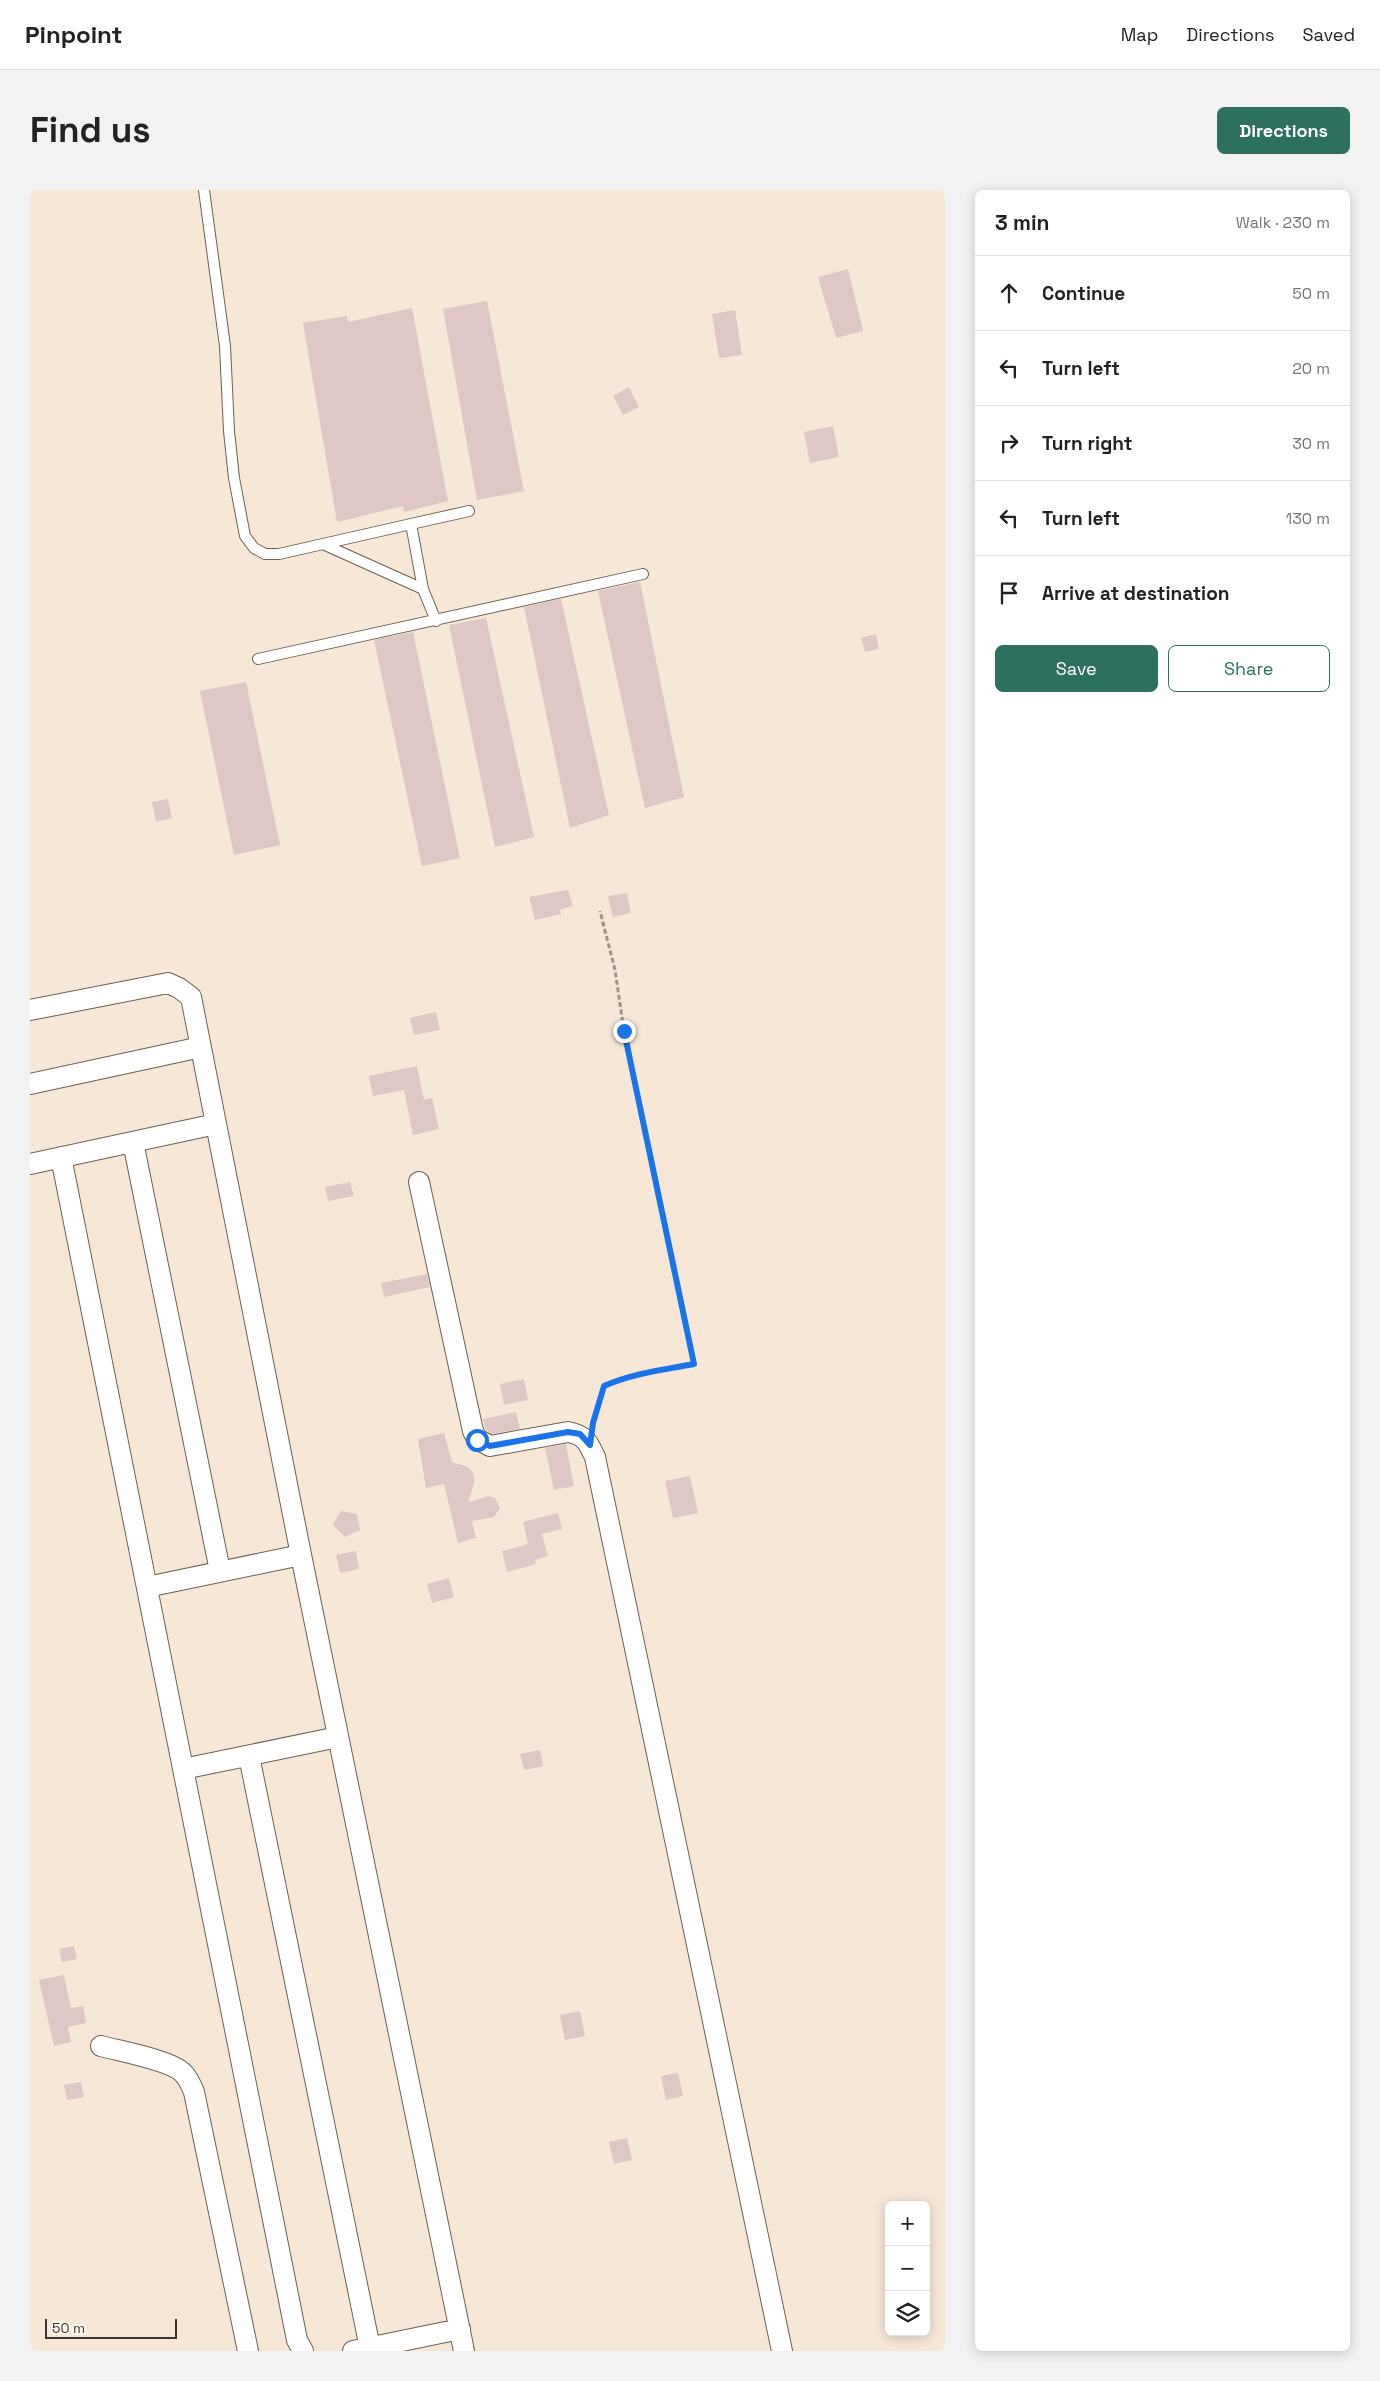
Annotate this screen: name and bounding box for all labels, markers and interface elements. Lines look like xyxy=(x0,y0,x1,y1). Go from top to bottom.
text: Pinpoint xyxy=(25,19,122,50)
text: Map xyxy=(1121,23,1158,46)
text: Directions xyxy=(1186,23,1275,46)
text: Saved xyxy=(1303,23,1355,46)
button: Directions xyxy=(1217,107,1350,154)
text: Find us xyxy=(30,108,151,152)
text: 3 min xyxy=(995,209,1050,236)
text: Walk · 230 m xyxy=(1236,212,1330,233)
icon: ahead xyxy=(995,279,1023,307)
text: Continue xyxy=(1042,281,1125,306)
text: 50 m xyxy=(1292,283,1330,304)
icon: left xyxy=(995,354,1023,382)
text: Turn left xyxy=(1042,356,1120,381)
text: 20 m xyxy=(1292,358,1330,379)
icon: right xyxy=(995,429,1023,457)
text: Turn right xyxy=(1042,431,1132,456)
text: 30 m xyxy=(1292,433,1330,454)
icon: left xyxy=(995,504,1023,532)
text: Turn left xyxy=(1042,506,1120,531)
text: 130 m xyxy=(1286,508,1330,529)
icon: arrive xyxy=(995,579,1023,607)
text: Arrive at destination xyxy=(1042,581,1230,606)
button: Save xyxy=(995,645,1158,692)
button: Share xyxy=(1168,645,1330,692)
route end xyxy=(613,1020,636,1043)
route start xyxy=(466,1429,489,1452)
map controls xyxy=(885,2201,930,2336)
button: + xyxy=(885,2201,930,2246)
button: − xyxy=(885,2246,930,2291)
button: layers xyxy=(885,2291,930,2336)
scale bar xyxy=(45,2316,178,2339)
text: 50 m xyxy=(52,2319,85,2337)

